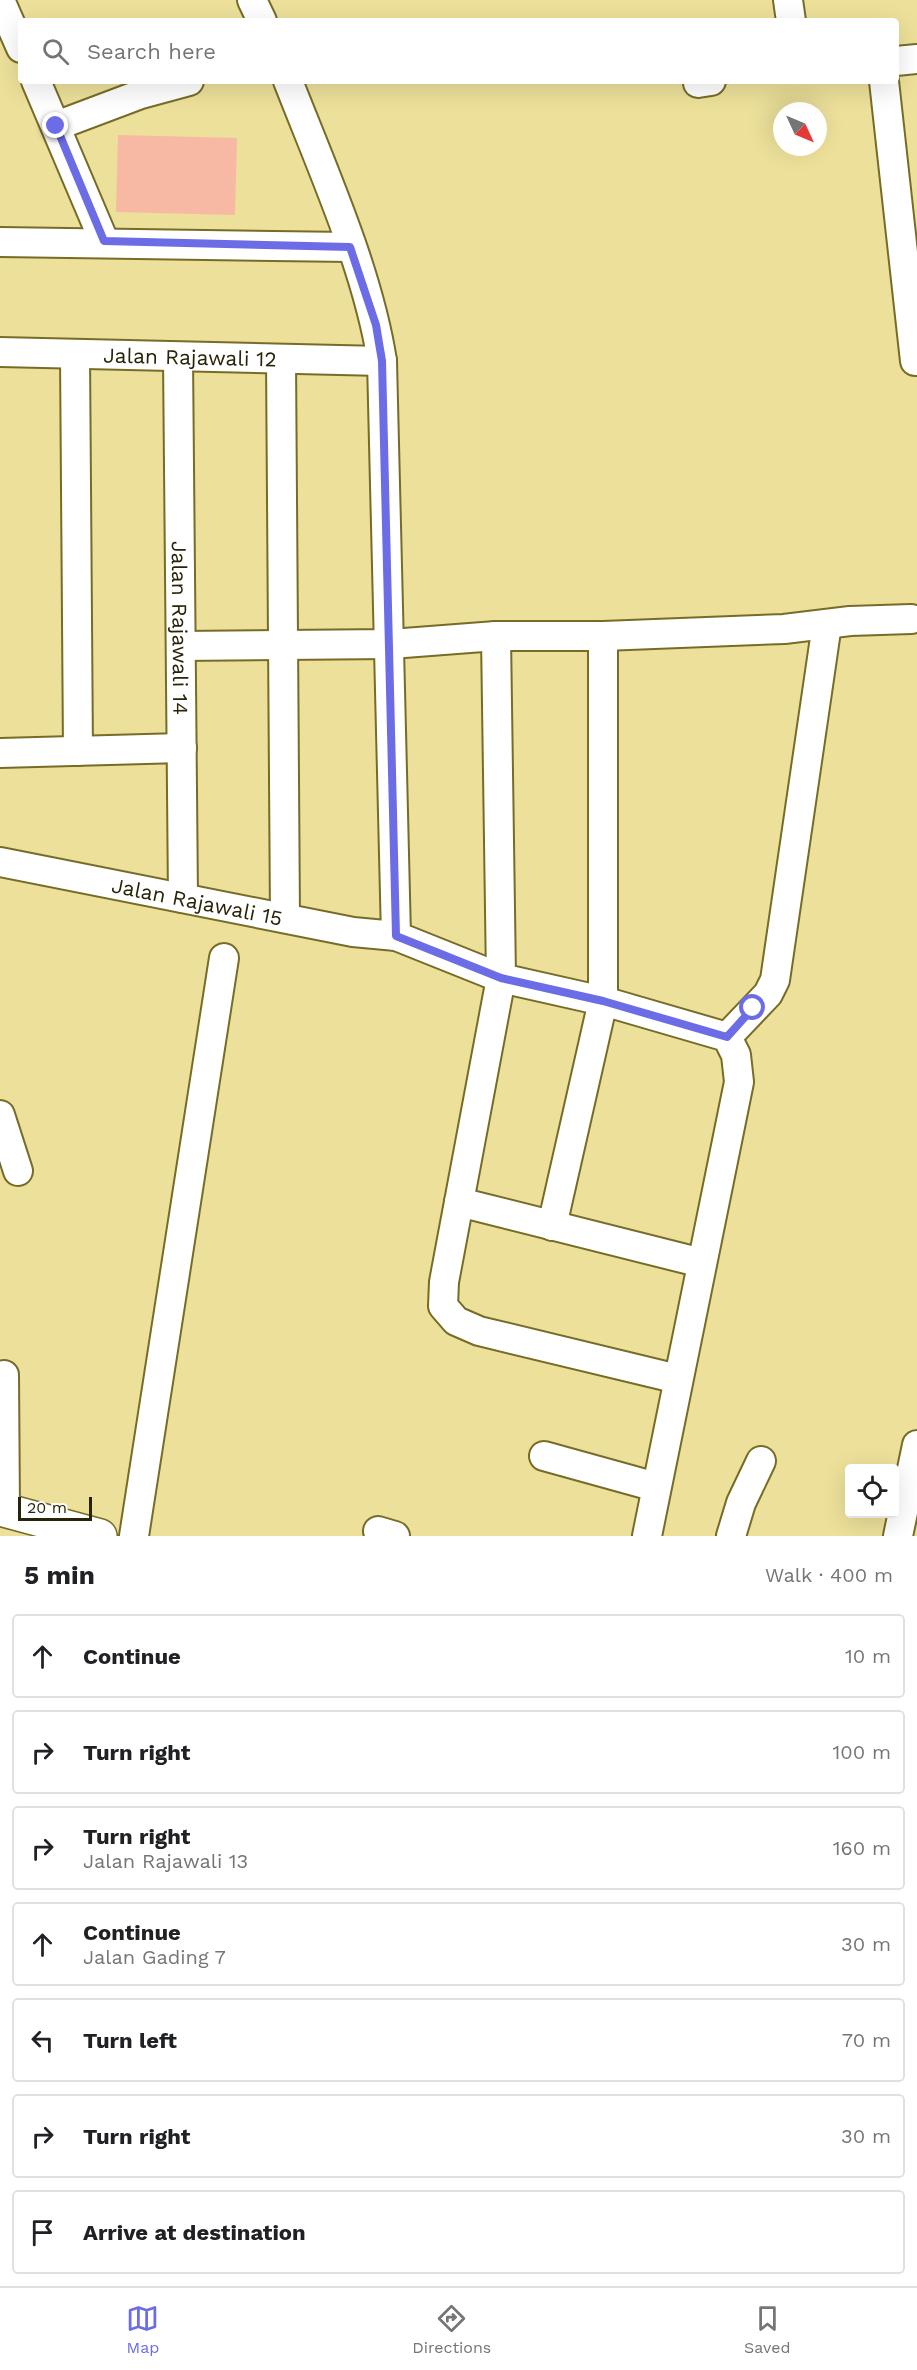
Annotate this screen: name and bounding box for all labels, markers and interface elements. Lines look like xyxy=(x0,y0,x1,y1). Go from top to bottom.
search box xyxy=(18,18,899,84)
icon: search xyxy=(39,35,72,68)
text: Search here xyxy=(87,39,216,64)
north arrow xyxy=(773,102,827,156)
route end xyxy=(42,112,68,138)
street label: Jalan Rajawali 12 xyxy=(103,342,277,371)
street label: Jalan Rajawali 14 xyxy=(167,541,194,715)
street label: Jalan Rajawali 15 xyxy=(110,872,285,930)
route start xyxy=(739,994,765,1020)
map controls xyxy=(845,1464,899,1518)
button: locate xyxy=(845,1464,899,1518)
scale bar xyxy=(18,1494,92,1522)
text: 20 m xyxy=(27,1498,67,1517)
text: 5 min xyxy=(24,1560,95,1590)
text: Walk · 400 m xyxy=(765,1563,893,1587)
icon: ahead xyxy=(26,1640,59,1673)
text: Continue xyxy=(83,1644,181,1669)
text: 10 m xyxy=(845,1644,891,1668)
icon: right xyxy=(26,1736,59,1769)
text: Turn right xyxy=(83,1740,190,1765)
text: 100 m xyxy=(832,1740,891,1764)
text: Turn right xyxy=(83,1824,190,1849)
icon: right xyxy=(26,1832,59,1865)
text: 160 m xyxy=(833,1836,891,1860)
text: Jalan Rajawali 13 xyxy=(83,1849,248,1873)
text: Continue xyxy=(83,1920,181,1945)
icon: ahead xyxy=(26,1928,59,1961)
text: 30 m xyxy=(841,1932,891,1956)
text: Jalan Gading 7 xyxy=(83,1945,226,1969)
icon: left xyxy=(26,2024,59,2057)
text: Turn left xyxy=(83,2028,177,2053)
text: 70 m xyxy=(842,2028,891,2052)
icon: right xyxy=(26,2120,59,2153)
text: Turn right xyxy=(83,2124,190,2149)
text: 30 m xyxy=(841,2124,891,2148)
icon: arrive xyxy=(26,2216,59,2249)
text: Arrive at destination xyxy=(83,2220,306,2245)
tab: Map xyxy=(126,2302,159,2357)
tab: Directions xyxy=(412,2302,491,2357)
tab: Saved xyxy=(744,2302,791,2357)

